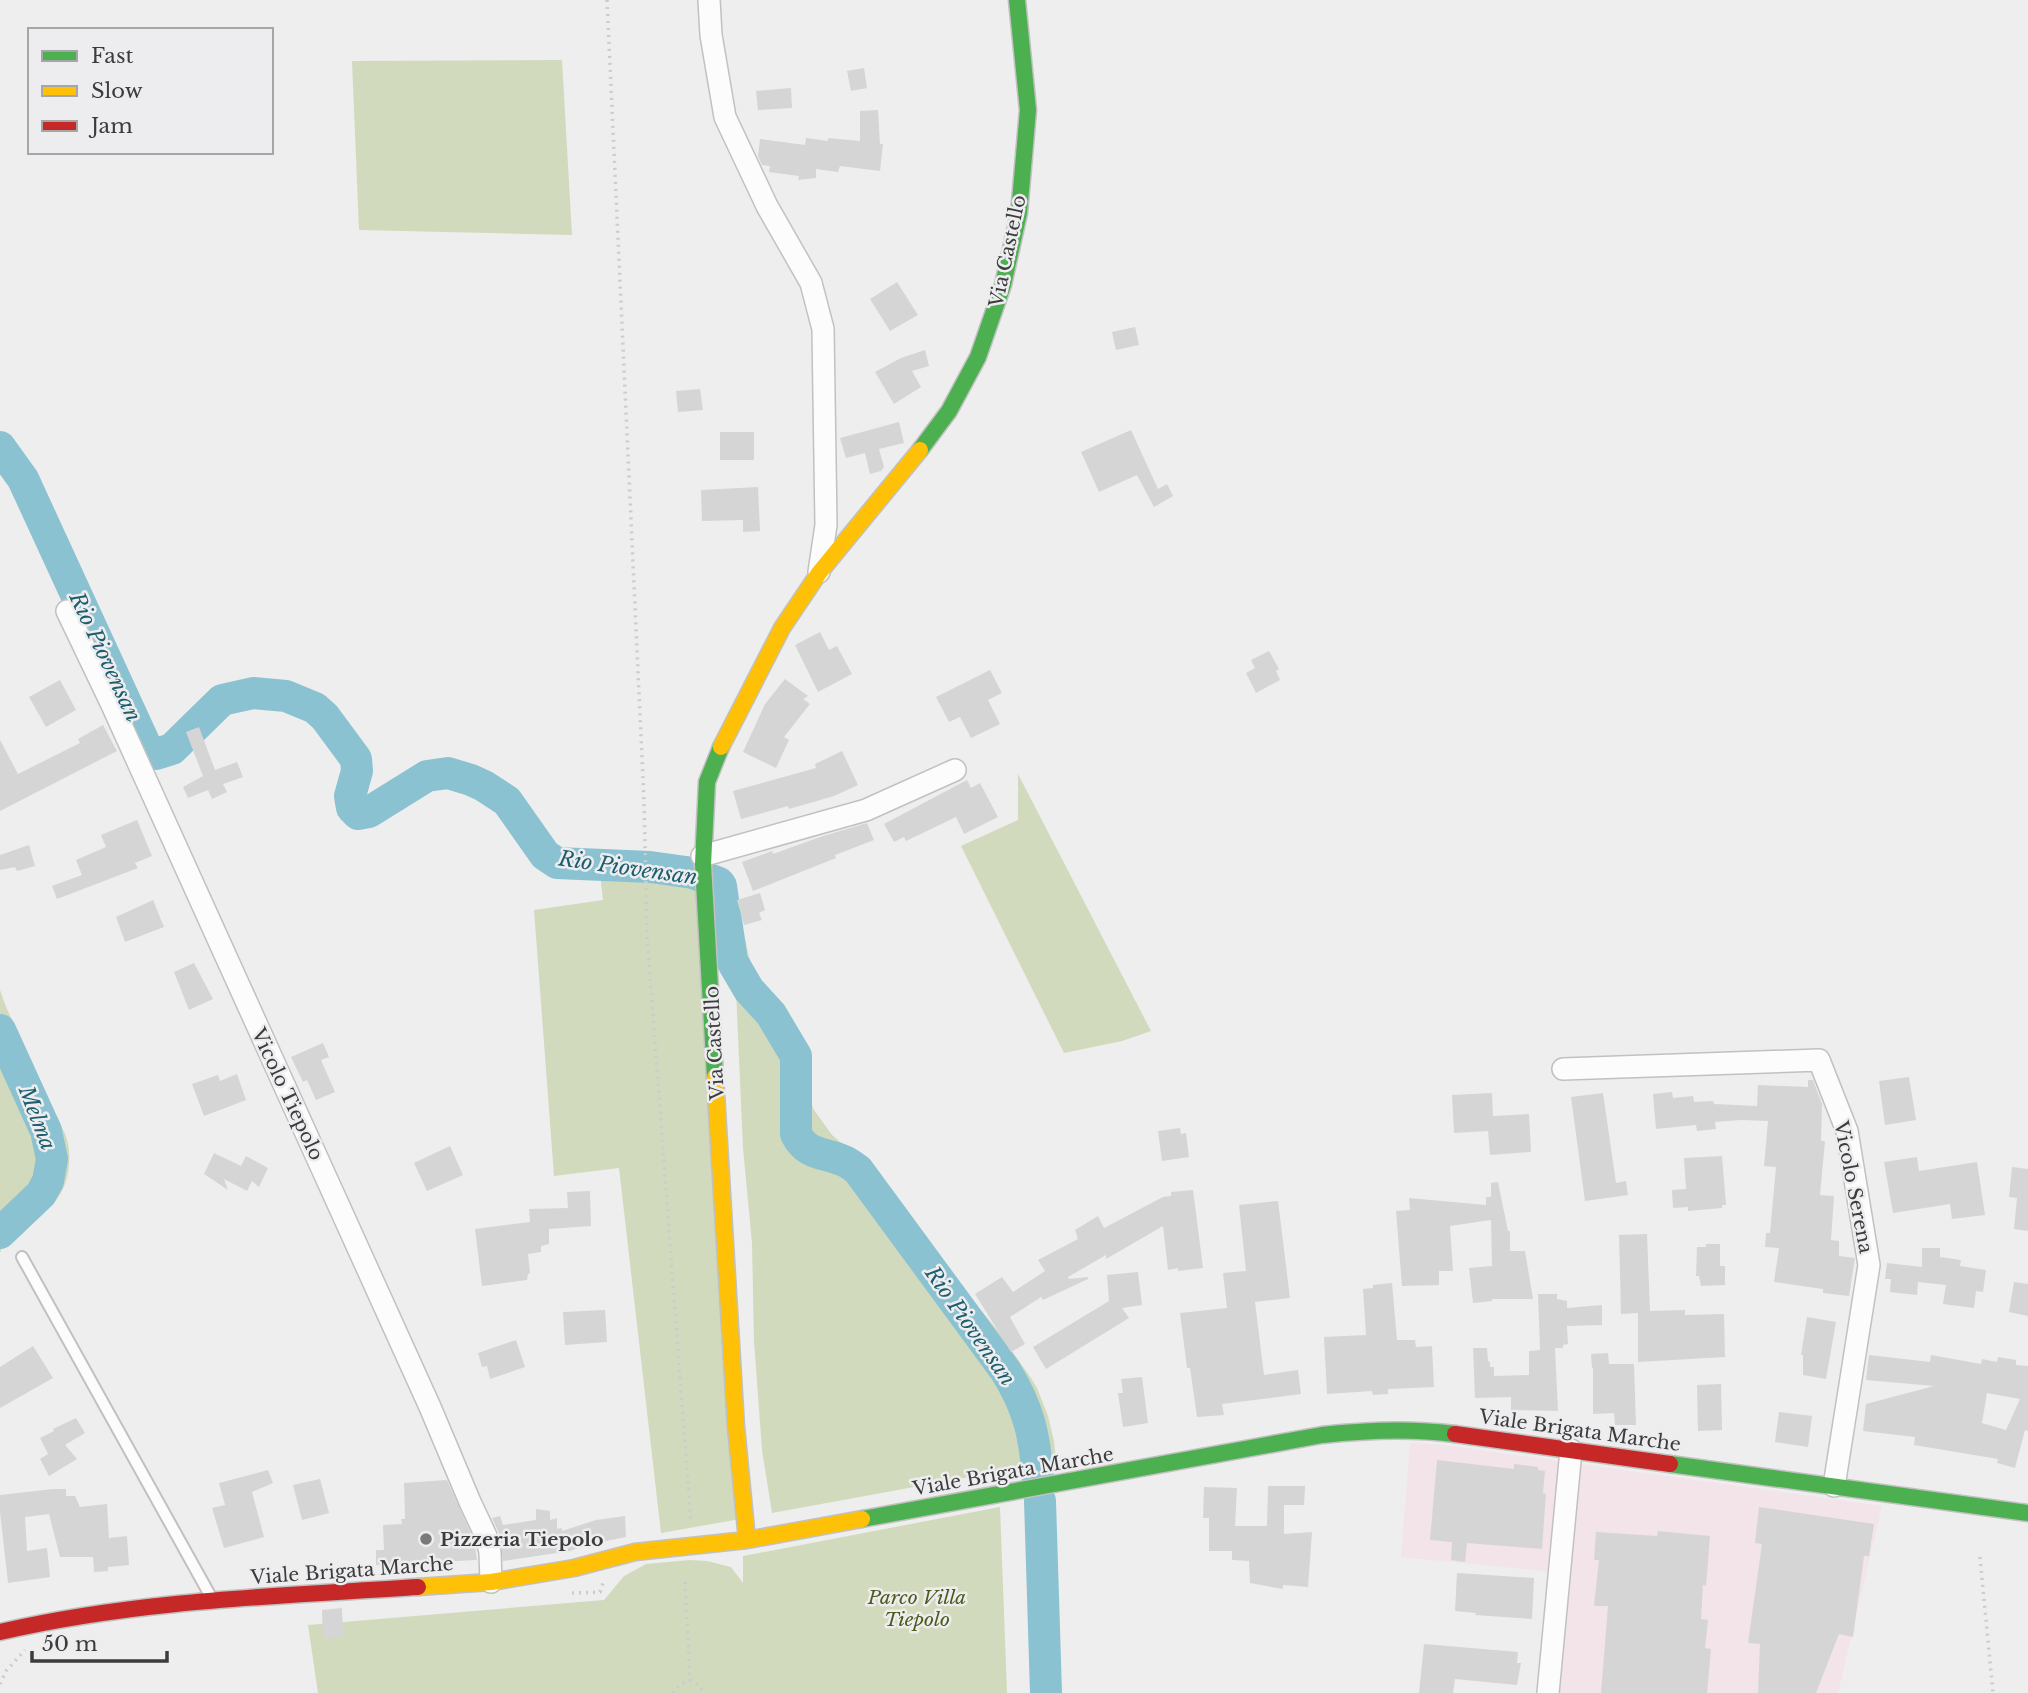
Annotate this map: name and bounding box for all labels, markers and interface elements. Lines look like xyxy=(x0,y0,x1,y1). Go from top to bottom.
legend xyxy=(28,28,273,154)
text: Fast xyxy=(91,43,133,69)
text: Slow xyxy=(91,78,143,104)
text: Jam xyxy=(88,113,133,139)
street label: Via Castello xyxy=(984,193,1031,310)
water label: Rio Piovensan xyxy=(63,587,146,726)
water label: Rio Piovensan xyxy=(556,845,699,891)
street label: Via Castello xyxy=(700,985,729,1102)
street label: Vicolo Tiepolo xyxy=(246,1024,328,1164)
water label: Melma xyxy=(12,1081,61,1154)
street label: Vicolo Serena xyxy=(1829,1118,1878,1256)
water label: Rio Piovensan xyxy=(919,1260,1021,1391)
street label: Viale Brigata Marche xyxy=(1477,1405,1682,1456)
street label: Viale Brigata Marche xyxy=(910,1443,1115,1501)
place label: Pizzeria Tiepolo xyxy=(440,1528,603,1551)
marker: Pizzeria Tiepolo xyxy=(418,1531,434,1547)
street label: Viale Brigata Marche xyxy=(249,1552,454,1589)
park label: Parco Villa Tiepolo xyxy=(867,1586,966,1631)
scale bar xyxy=(32,1620,166,1664)
text: 50 m xyxy=(42,1631,98,1657)

